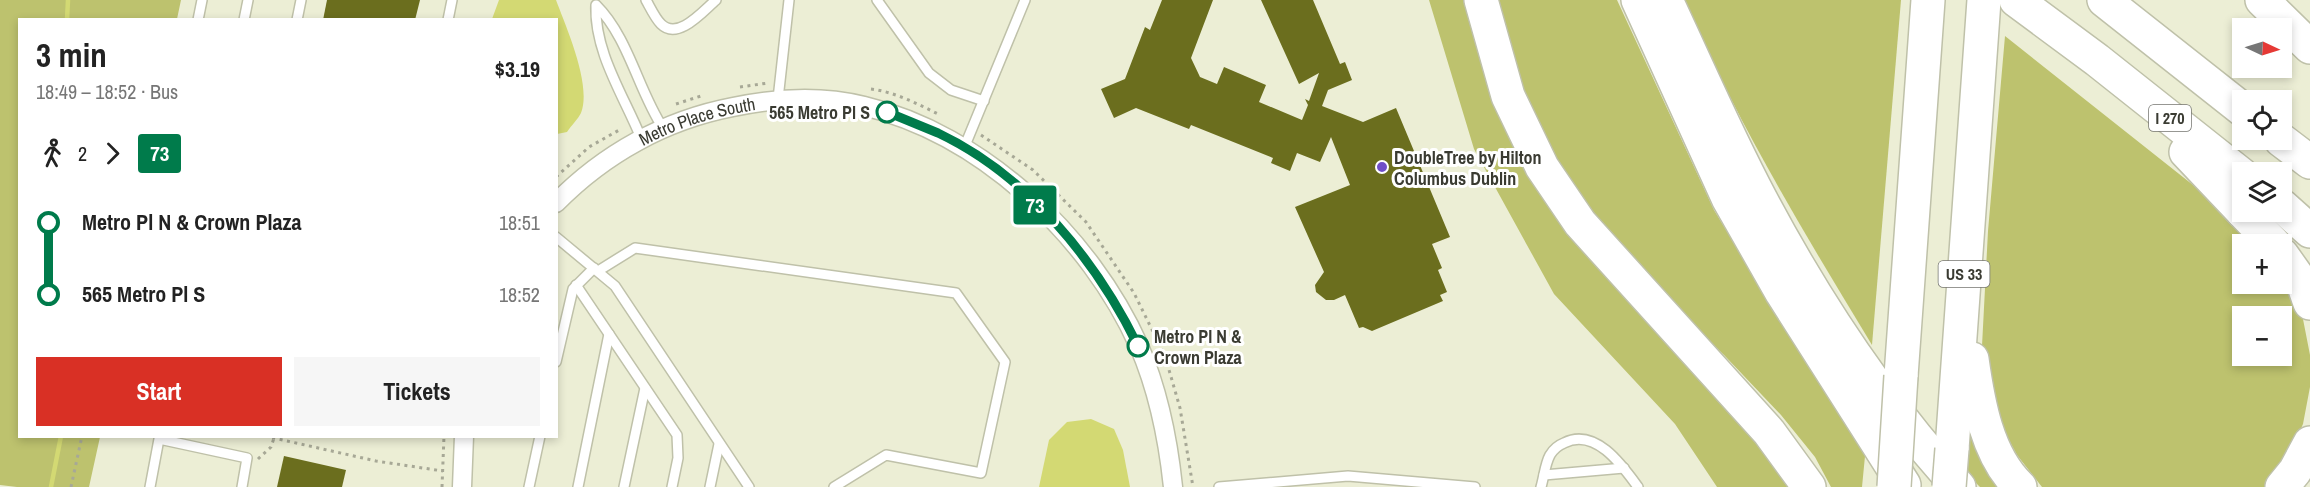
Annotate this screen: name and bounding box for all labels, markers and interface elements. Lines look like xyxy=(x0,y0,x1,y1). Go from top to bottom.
north arrow xyxy=(2232,18,2292,78)
map controls xyxy=(2232,18,2292,366)
text: 3 min xyxy=(36,33,107,77)
text: $3.19 xyxy=(495,54,540,84)
text: 18:49 – 18:52 · Bus xyxy=(36,78,178,105)
button: locate xyxy=(2232,90,2292,150)
street label: Metro Place South xyxy=(634,91,757,151)
place label: 565 Metro Pl S xyxy=(769,100,870,125)
marker: 565 Metro Pl S xyxy=(876,101,898,123)
road number: I 270 xyxy=(2149,105,2191,131)
icon: walk xyxy=(36,137,69,170)
icon: forward xyxy=(96,137,129,170)
text: 73 xyxy=(150,139,169,168)
text: 2 xyxy=(78,140,87,167)
place label: DoubleTree by Hilton Columbus Dublin xyxy=(1394,145,1542,191)
marker: DoubleTree by Hilton Columbus Dublin xyxy=(1375,160,1389,174)
button: layers xyxy=(2232,162,2292,222)
line badge: 73 xyxy=(1008,186,1062,224)
text: 73 xyxy=(1025,191,1045,220)
text: Metro Pl N & Crown Plaza xyxy=(82,207,302,237)
text: 18:51 xyxy=(499,209,540,236)
button: + xyxy=(2232,234,2292,294)
road number: US 33 xyxy=(1938,261,1990,287)
text: 565 Metro Pl S xyxy=(82,279,205,309)
text: 18:52 xyxy=(499,281,540,308)
button: − xyxy=(2232,306,2292,366)
place label: Metro Pl N & Crown Plaza xyxy=(1154,324,1243,370)
marker: Metro Pl N & Crown Plaza xyxy=(1127,335,1149,357)
button: Start xyxy=(36,357,282,426)
button: Tickets xyxy=(294,357,540,426)

